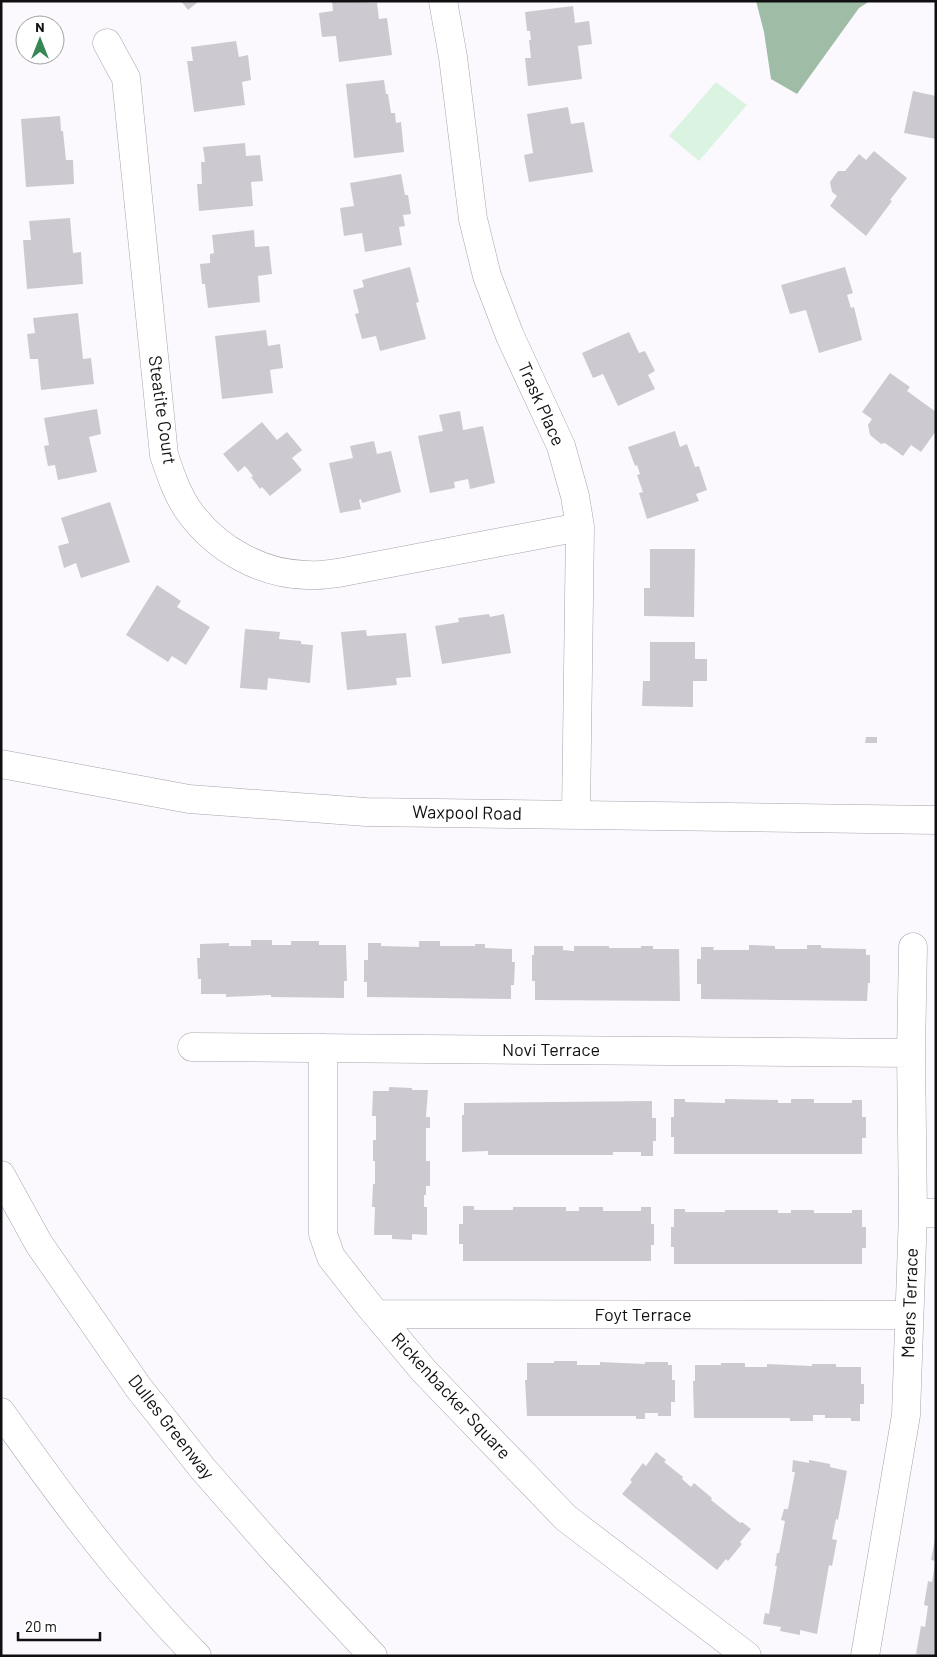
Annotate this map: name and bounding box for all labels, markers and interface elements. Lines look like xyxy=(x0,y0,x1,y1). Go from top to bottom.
north arrow xyxy=(15,15,65,65)
text: N xyxy=(35,18,45,35)
street label: Steatite Court xyxy=(144,354,182,466)
street label: Trask Place xyxy=(514,358,570,449)
street label: Waxpool Road xyxy=(412,800,522,824)
street label: Novi Terrace xyxy=(502,1038,600,1060)
street label: Mears Terrace xyxy=(896,1248,922,1358)
street label: Foyt Terrace xyxy=(594,1303,692,1325)
street label: Rickenbacker Square xyxy=(387,1327,516,1463)
street label: Dulles Greenway xyxy=(124,1370,220,1483)
scale bar xyxy=(18,1610,100,1642)
text: 20 m xyxy=(25,1617,57,1635)

